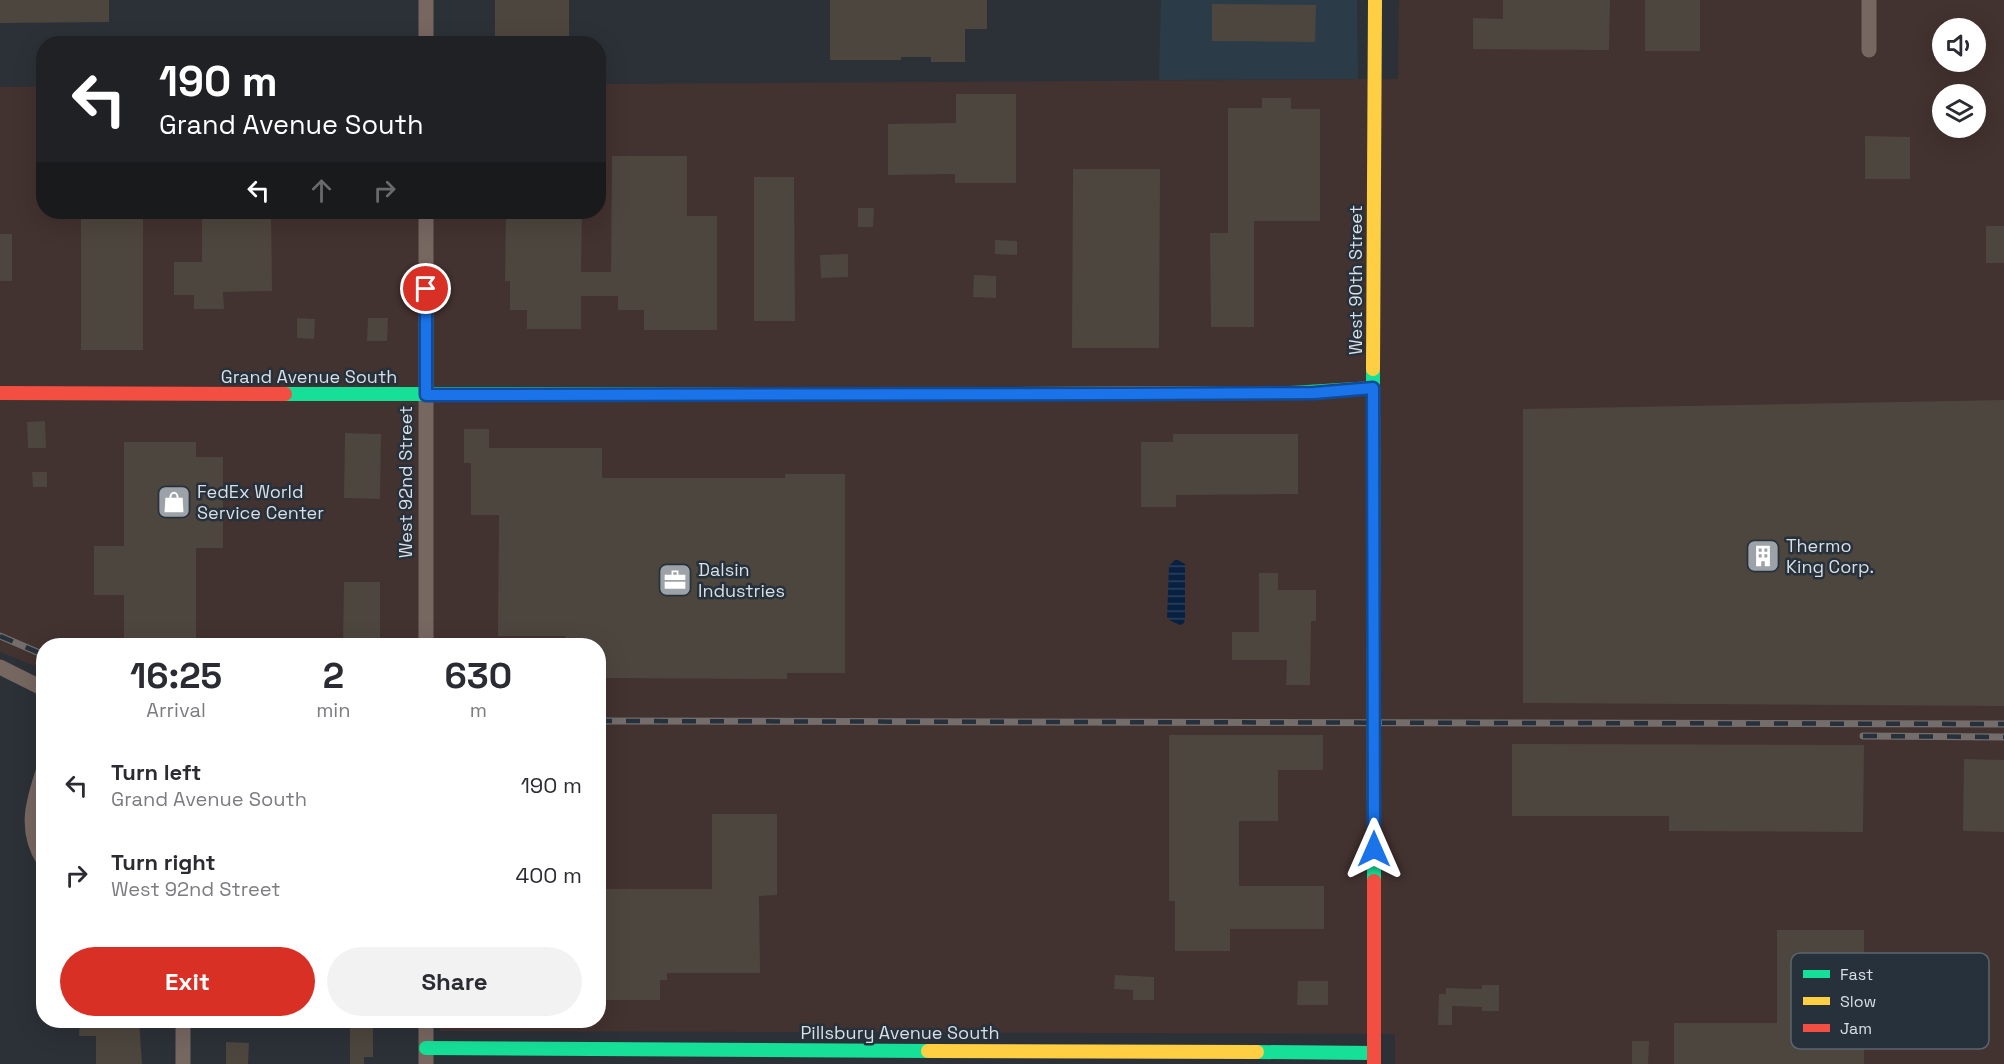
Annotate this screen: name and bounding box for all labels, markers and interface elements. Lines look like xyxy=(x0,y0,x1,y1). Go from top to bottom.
map controls xyxy=(1932,18,1986,138)
button: sound xyxy=(1932,18,1986,72)
text: 190 m xyxy=(159,55,278,108)
icon: left xyxy=(60,60,138,138)
button: layers xyxy=(1932,84,1986,138)
text: Grand Avenue South xyxy=(159,107,424,142)
icon: left xyxy=(242,174,275,207)
icon: ahead xyxy=(305,174,338,207)
icon: right xyxy=(368,174,401,207)
street label: West 90th Street xyxy=(1344,205,1367,355)
pin xyxy=(400,263,451,314)
icon: arrive xyxy=(409,272,442,305)
street label: Grand Avenue South xyxy=(221,365,397,388)
street label: West 92nd Street xyxy=(394,406,417,558)
place label: FedEx World Service Center xyxy=(197,480,324,524)
shop icon: FedEx World Service Center xyxy=(156,484,192,520)
place label: Thermo King Corp. xyxy=(1786,534,1874,578)
building icon: Thermo King Corp. xyxy=(1745,538,1781,574)
place label: Dalsin Industries xyxy=(698,558,785,602)
office icon: Dalsin Industries xyxy=(657,562,693,598)
text: 16:25 xyxy=(130,653,222,699)
text: 2 xyxy=(323,653,344,699)
text: 630 xyxy=(445,653,512,699)
text: Arrival xyxy=(146,697,206,723)
text: min xyxy=(316,697,351,723)
text: m xyxy=(470,697,487,723)
text: Turn left xyxy=(111,758,201,786)
icon: left xyxy=(60,769,93,802)
text: 190 m xyxy=(521,771,582,799)
text: Grand Avenue South xyxy=(111,786,307,812)
position arrow xyxy=(1342,817,1406,881)
text: Turn right xyxy=(111,848,216,876)
icon: right xyxy=(60,859,93,892)
text: 400 m xyxy=(515,861,582,889)
text: West 92nd Street xyxy=(111,876,280,902)
button: Exit xyxy=(60,947,315,1016)
button: Share xyxy=(327,947,582,1016)
legend xyxy=(1791,953,1989,1049)
text: Fast xyxy=(1840,964,1873,985)
text: Slow xyxy=(1840,991,1876,1012)
text: Jam xyxy=(1840,1018,1872,1039)
street label: Pillsbury Avenue South xyxy=(800,1021,1000,1044)

